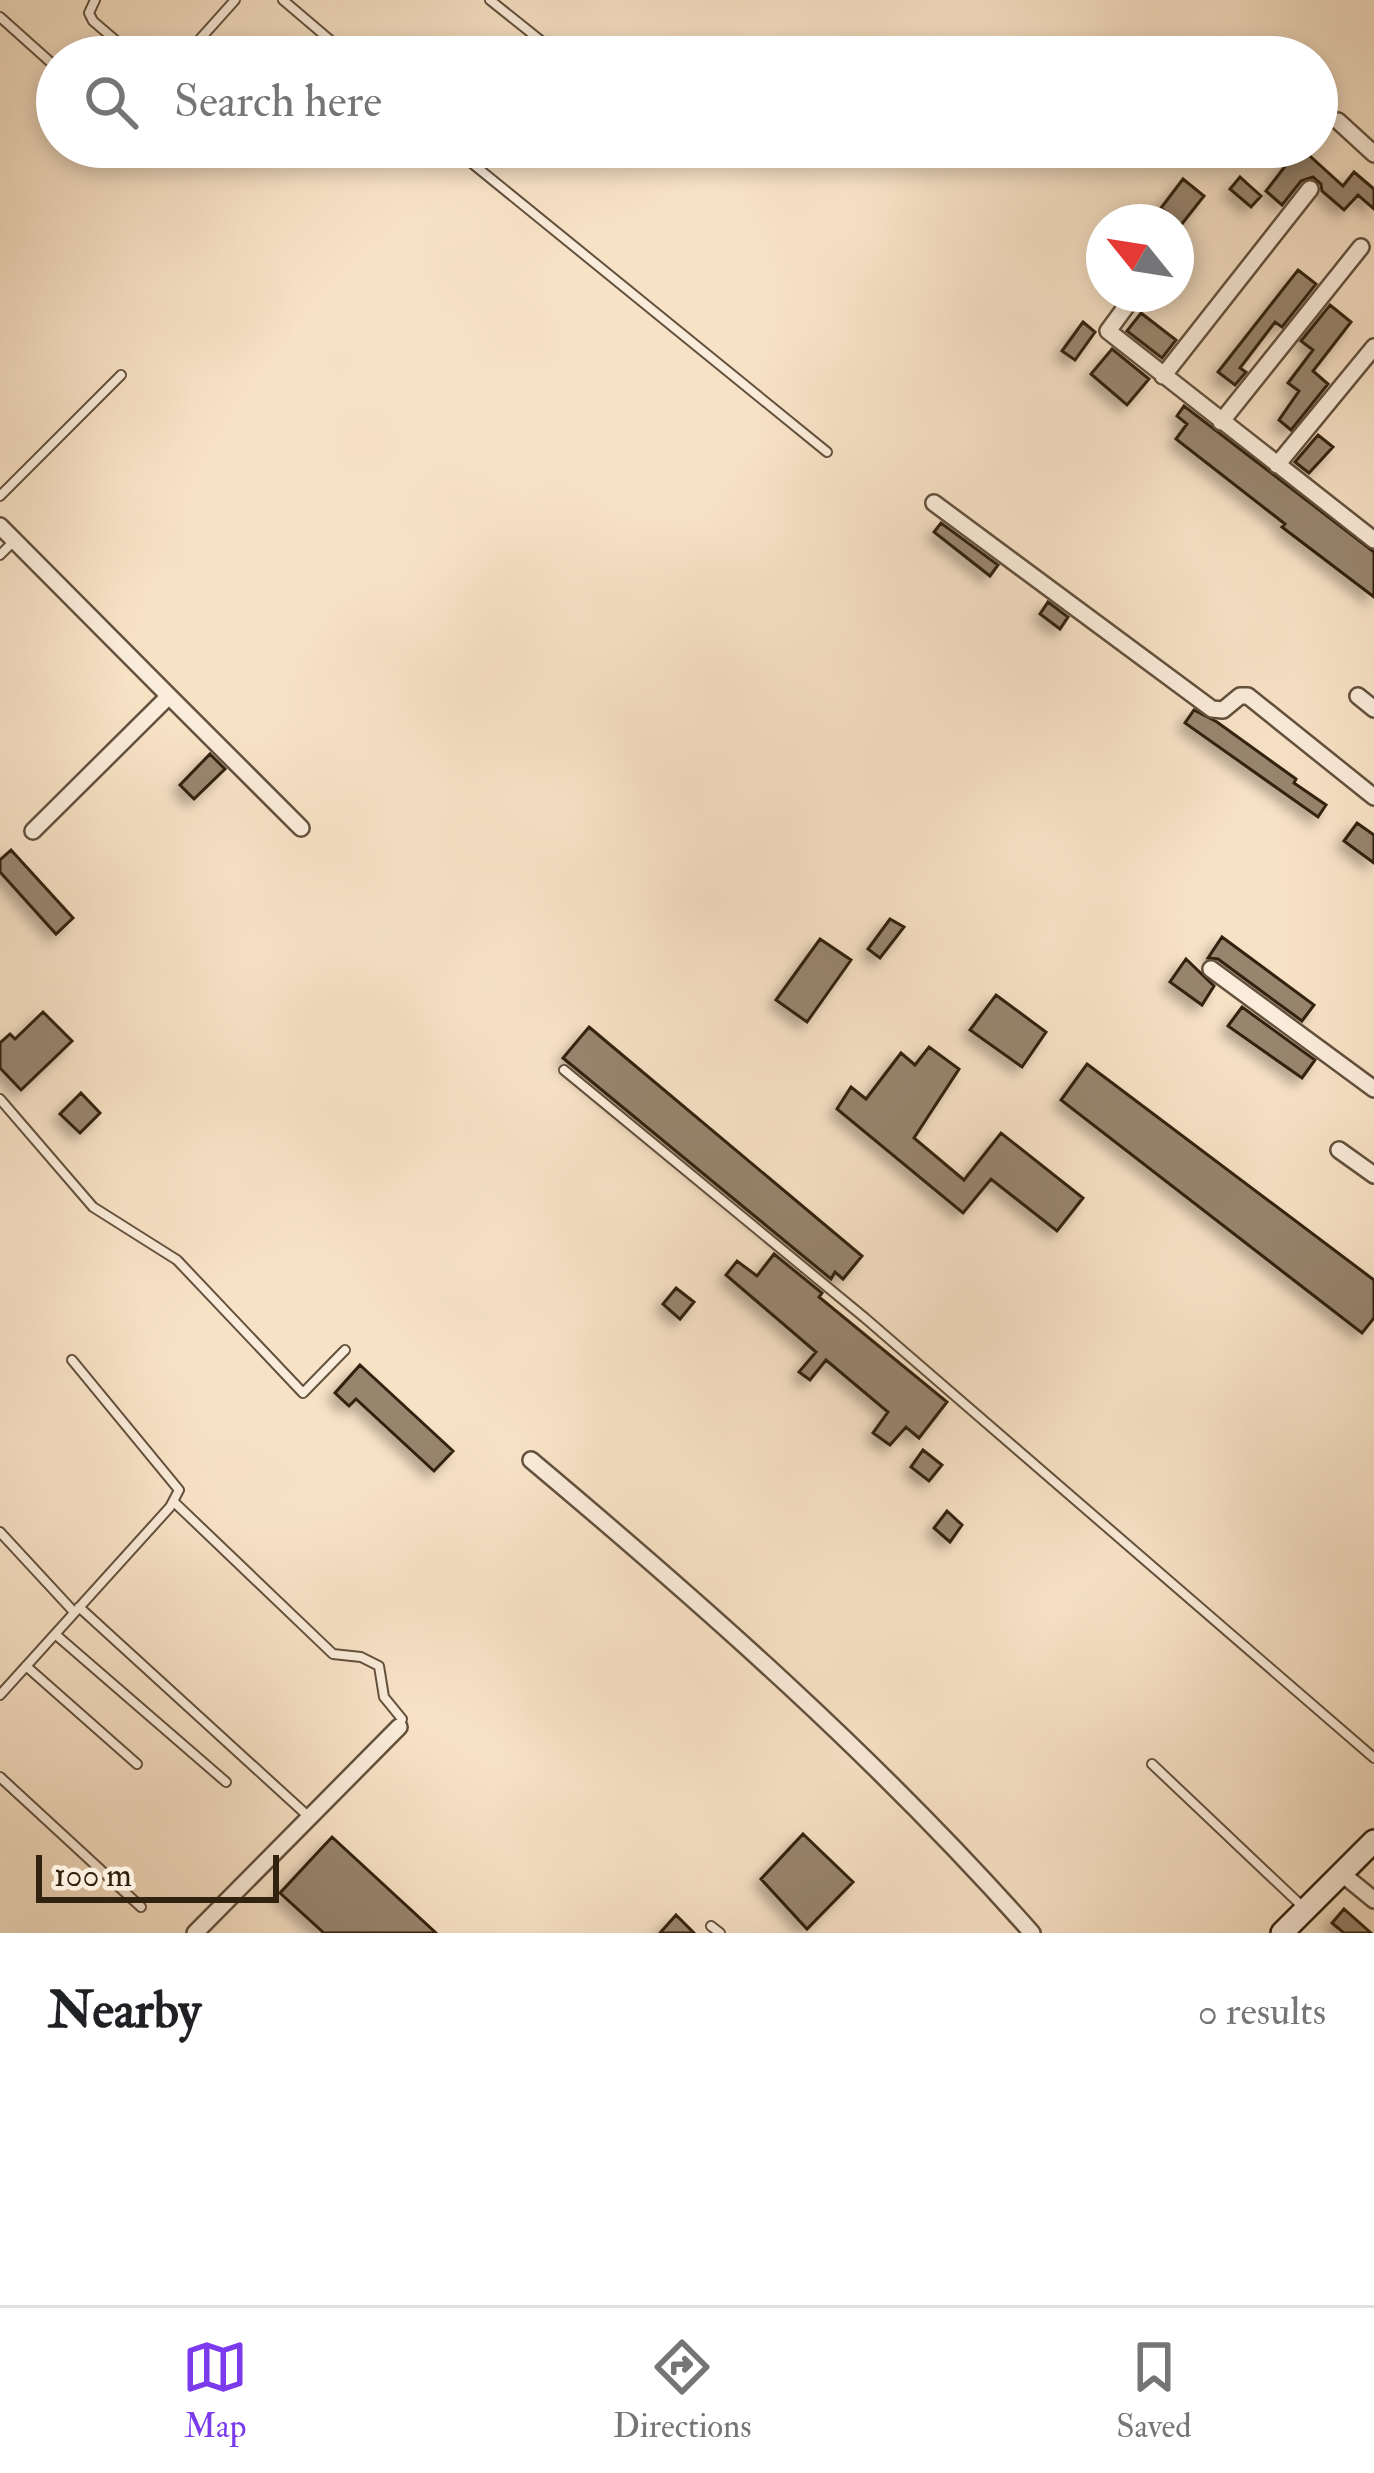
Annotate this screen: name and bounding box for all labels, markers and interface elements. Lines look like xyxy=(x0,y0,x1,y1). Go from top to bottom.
search box xyxy=(36,36,1338,168)
icon: search xyxy=(78,69,144,135)
text: Search here xyxy=(174,74,382,130)
north arrow xyxy=(1086,204,1194,312)
scale bar xyxy=(36,1849,279,1902)
text: 100 m xyxy=(54,1855,132,1896)
text: Nearby xyxy=(48,1979,201,2043)
text: 0 results xyxy=(1198,1987,1326,2036)
tab: Map xyxy=(182,2334,248,2447)
tab: Directions xyxy=(613,2334,752,2447)
tab: Saved xyxy=(1116,2334,1192,2447)

